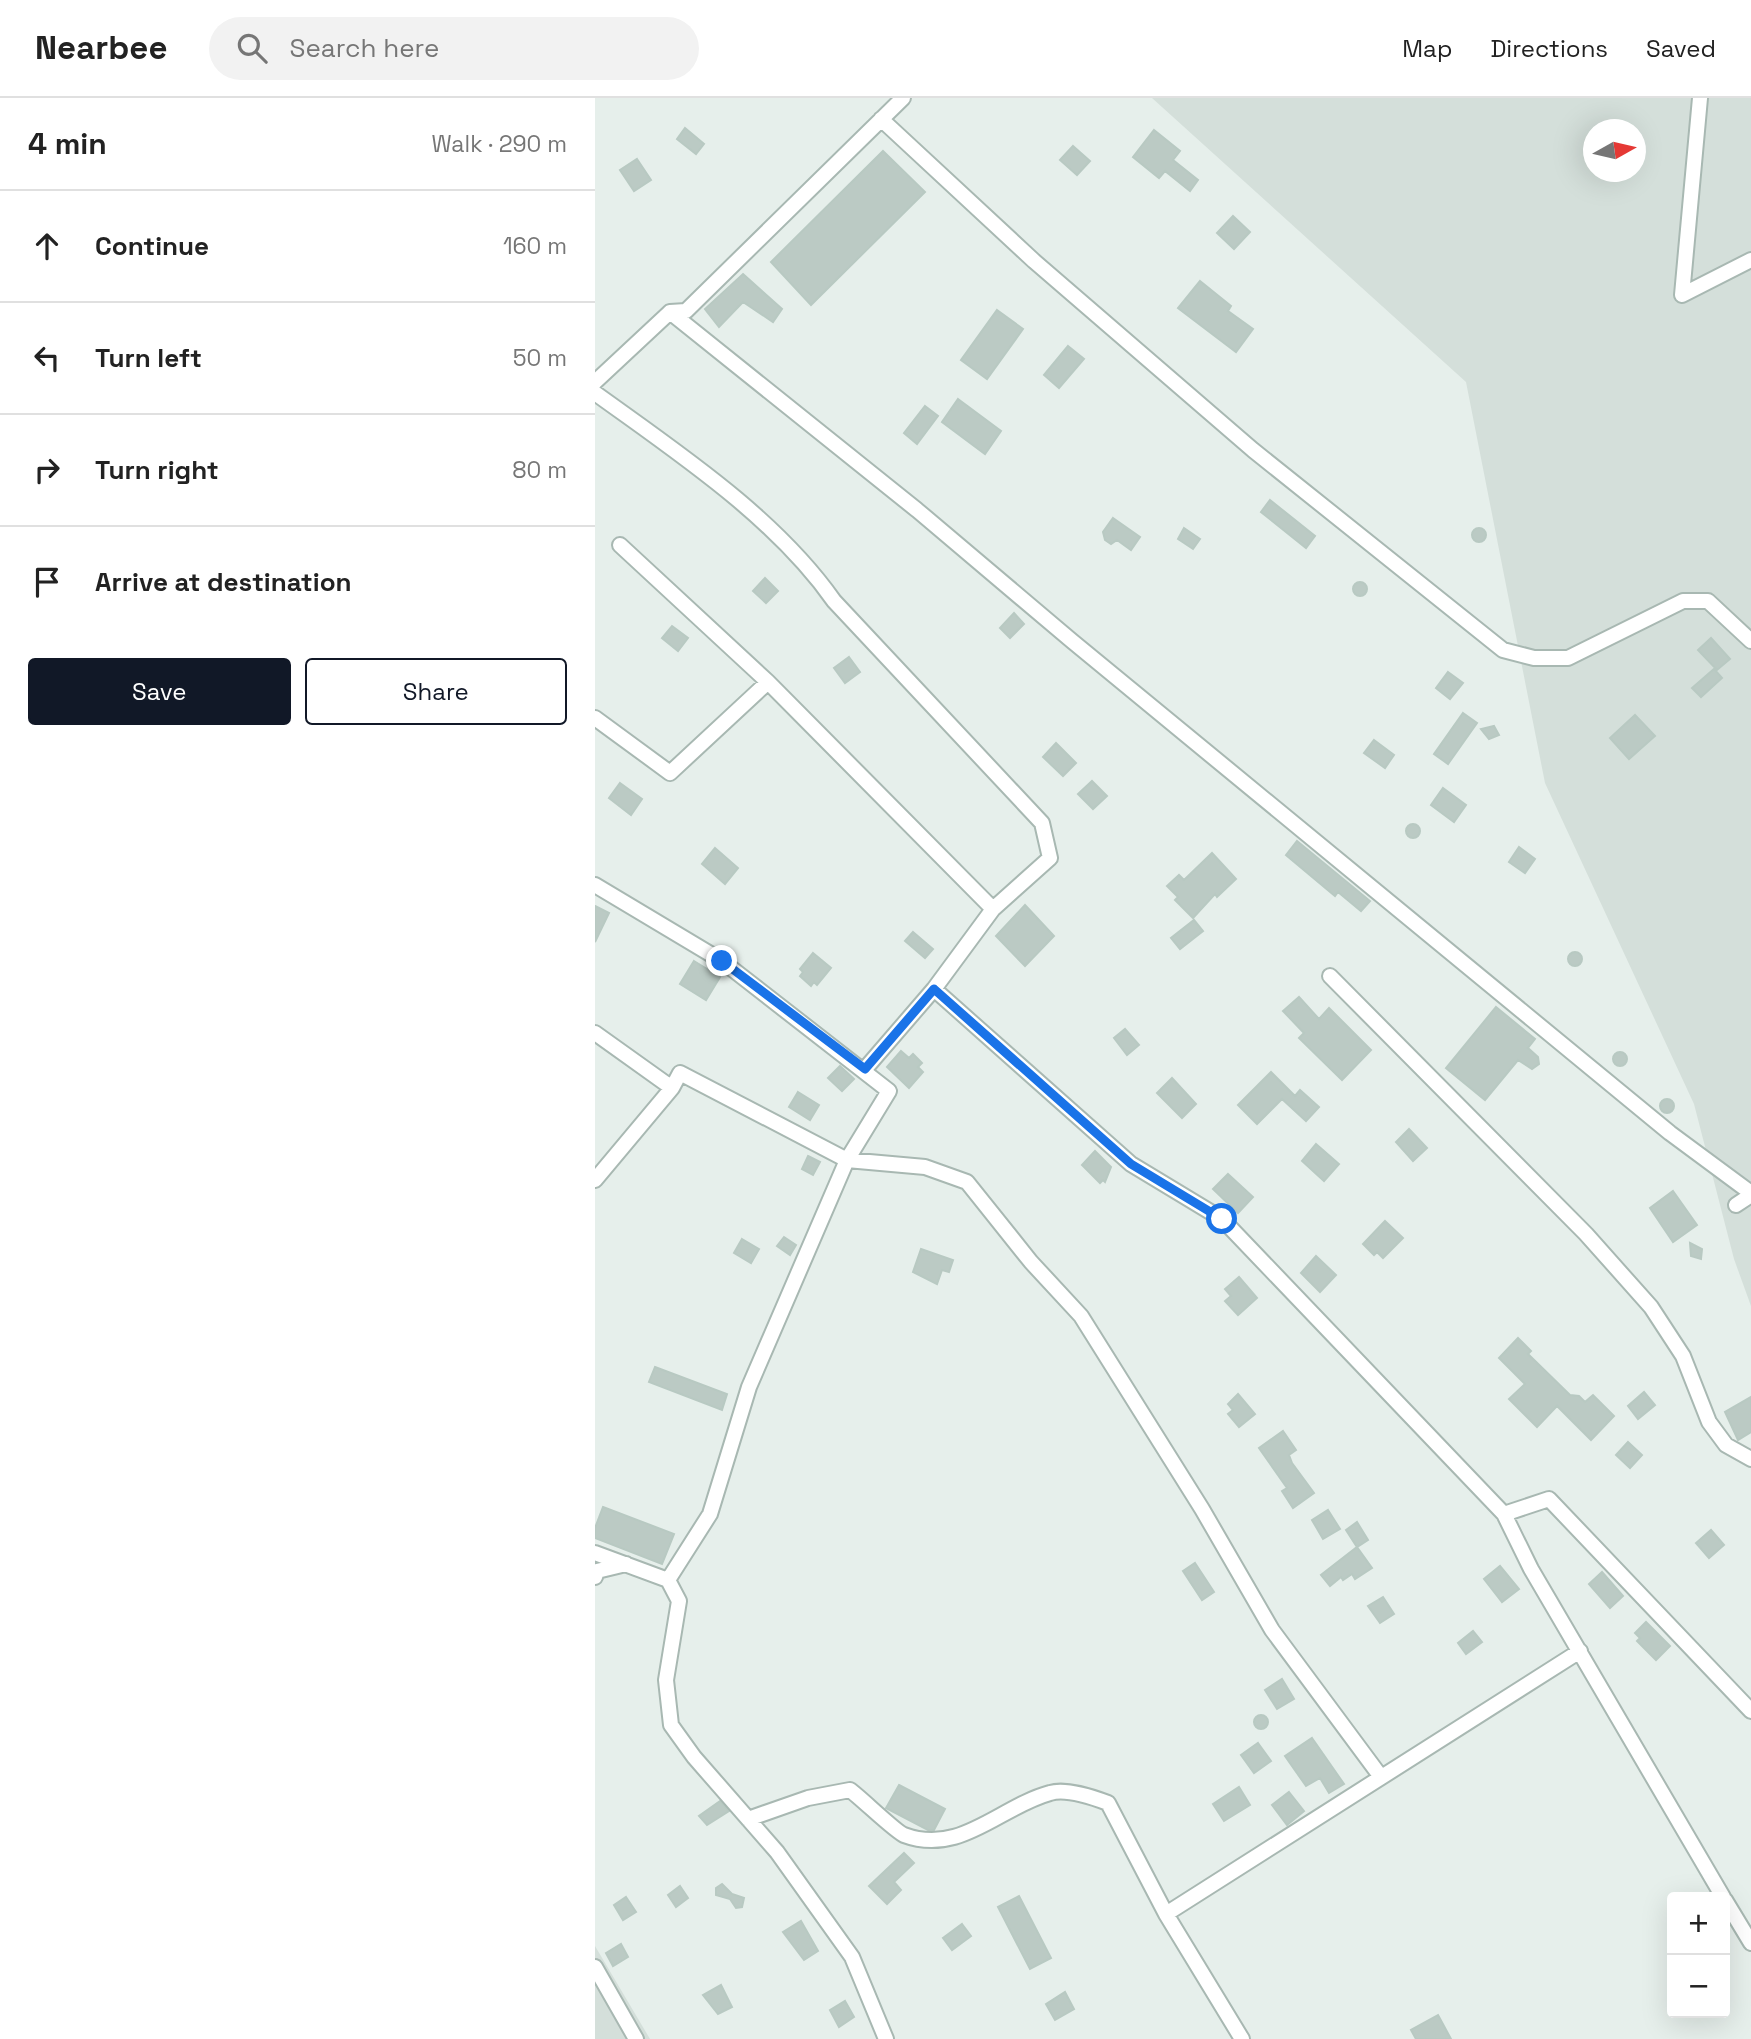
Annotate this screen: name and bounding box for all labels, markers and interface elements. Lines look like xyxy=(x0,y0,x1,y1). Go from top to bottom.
search box xyxy=(209,17,699,80)
text: Nearbee xyxy=(35,27,167,69)
icon: search xyxy=(233,29,271,67)
text: Search here xyxy=(289,31,439,65)
text: Map xyxy=(1402,33,1452,64)
text: Directions xyxy=(1490,33,1608,64)
text: Saved xyxy=(1646,33,1716,64)
north arrow xyxy=(1583,119,1646,182)
text: 4 min xyxy=(28,124,107,163)
text: Walk · 290 m xyxy=(431,129,567,159)
icon: ahead xyxy=(28,227,66,265)
text: Continue xyxy=(95,229,209,263)
text: 160 m xyxy=(503,231,567,261)
icon: left xyxy=(28,339,66,377)
text: Turn left xyxy=(95,341,202,375)
text: 50 m xyxy=(513,343,567,373)
icon: right xyxy=(28,451,66,489)
text: Turn right xyxy=(95,453,219,487)
text: 80 m xyxy=(512,455,567,485)
icon: arrive xyxy=(28,563,66,601)
text: Arrive at destination xyxy=(95,565,352,599)
button: Save xyxy=(28,658,291,725)
button: Share xyxy=(305,658,567,725)
route end xyxy=(706,945,737,976)
route start xyxy=(1206,1203,1237,1234)
map controls xyxy=(1667,1892,1730,2018)
button: + xyxy=(1667,1892,1730,1955)
button: − xyxy=(1667,1955,1730,2018)

